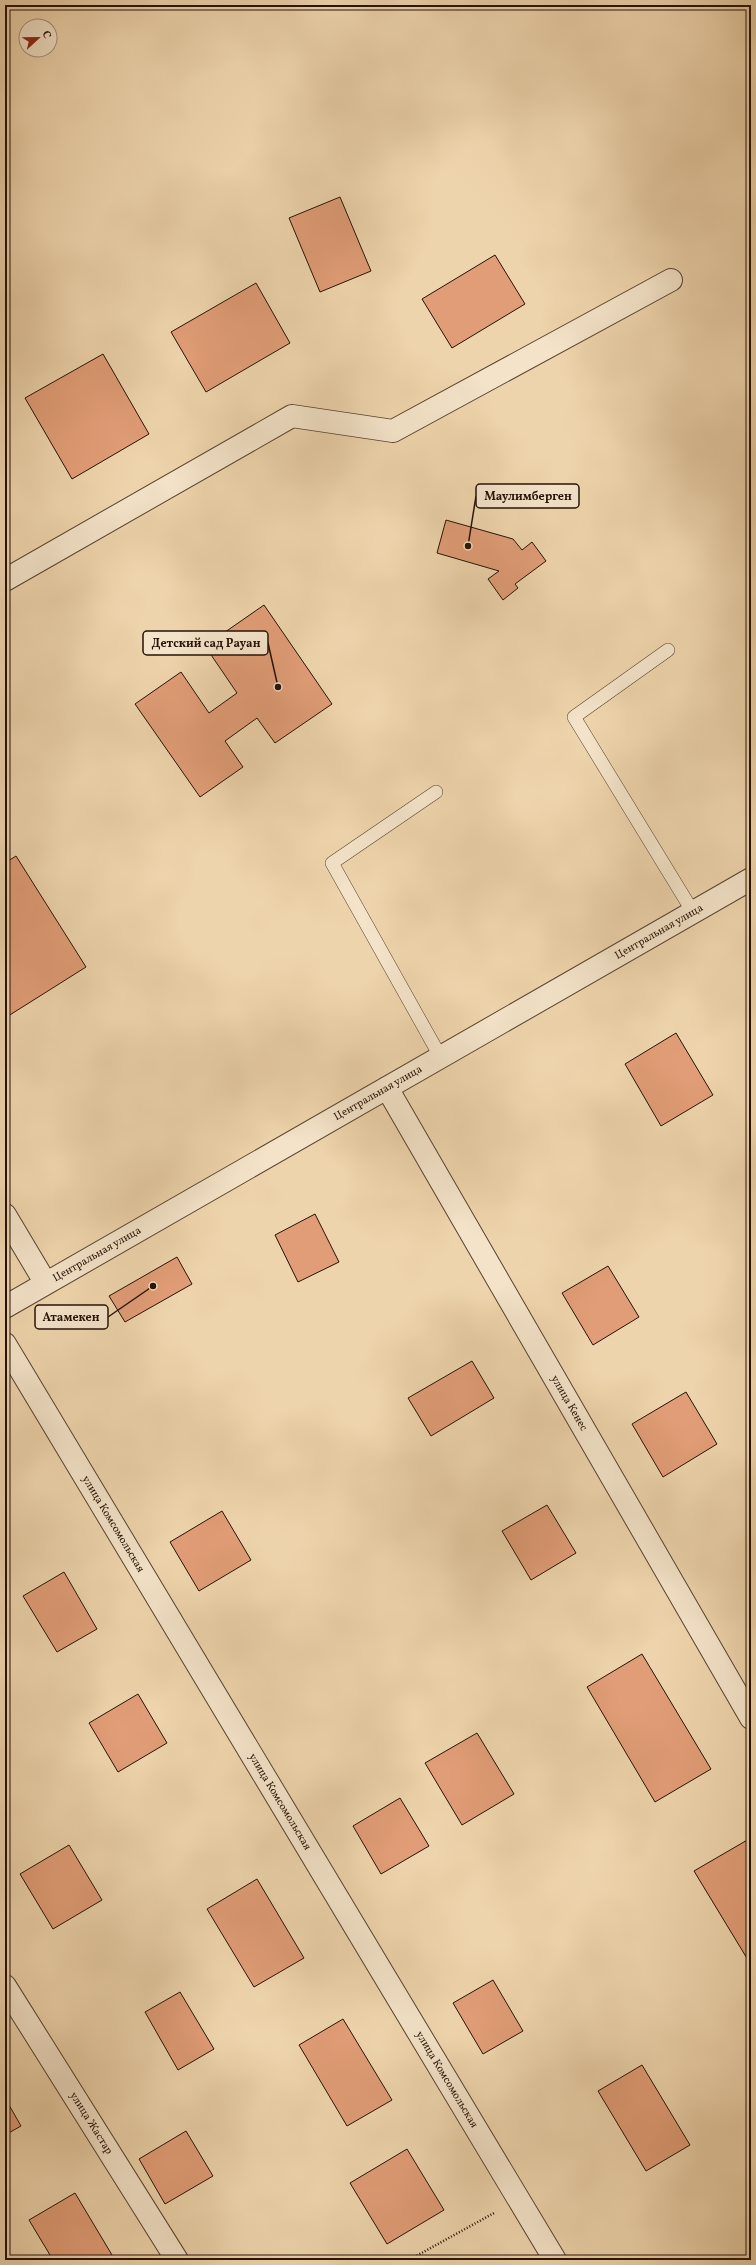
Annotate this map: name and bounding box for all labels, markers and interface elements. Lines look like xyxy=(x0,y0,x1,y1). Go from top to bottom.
north arrow xyxy=(18,18,58,58)
text: С xyxy=(38,29,54,41)
callout: Маулимберген xyxy=(476,484,579,508)
text: Маулимберген xyxy=(484,489,572,505)
callout: Детский сад Рауан xyxy=(143,631,268,655)
text: Детский сад Рауан xyxy=(152,636,261,652)
street label: Центральная улица xyxy=(612,900,706,963)
street label: Центральная улица xyxy=(331,1061,425,1124)
street label: Центральная улица xyxy=(50,1223,144,1286)
callout: Атамекен xyxy=(35,1305,108,1329)
text: Атамекен xyxy=(43,1310,100,1326)
street label: улица Кенес xyxy=(547,1373,591,1434)
street label: улица Комсомольская xyxy=(78,1473,148,1576)
street label: улица Комсомольская xyxy=(245,1751,315,1853)
street label: улица Комсомольская xyxy=(412,2028,482,2131)
street label: улица Жастар xyxy=(66,2089,116,2157)

